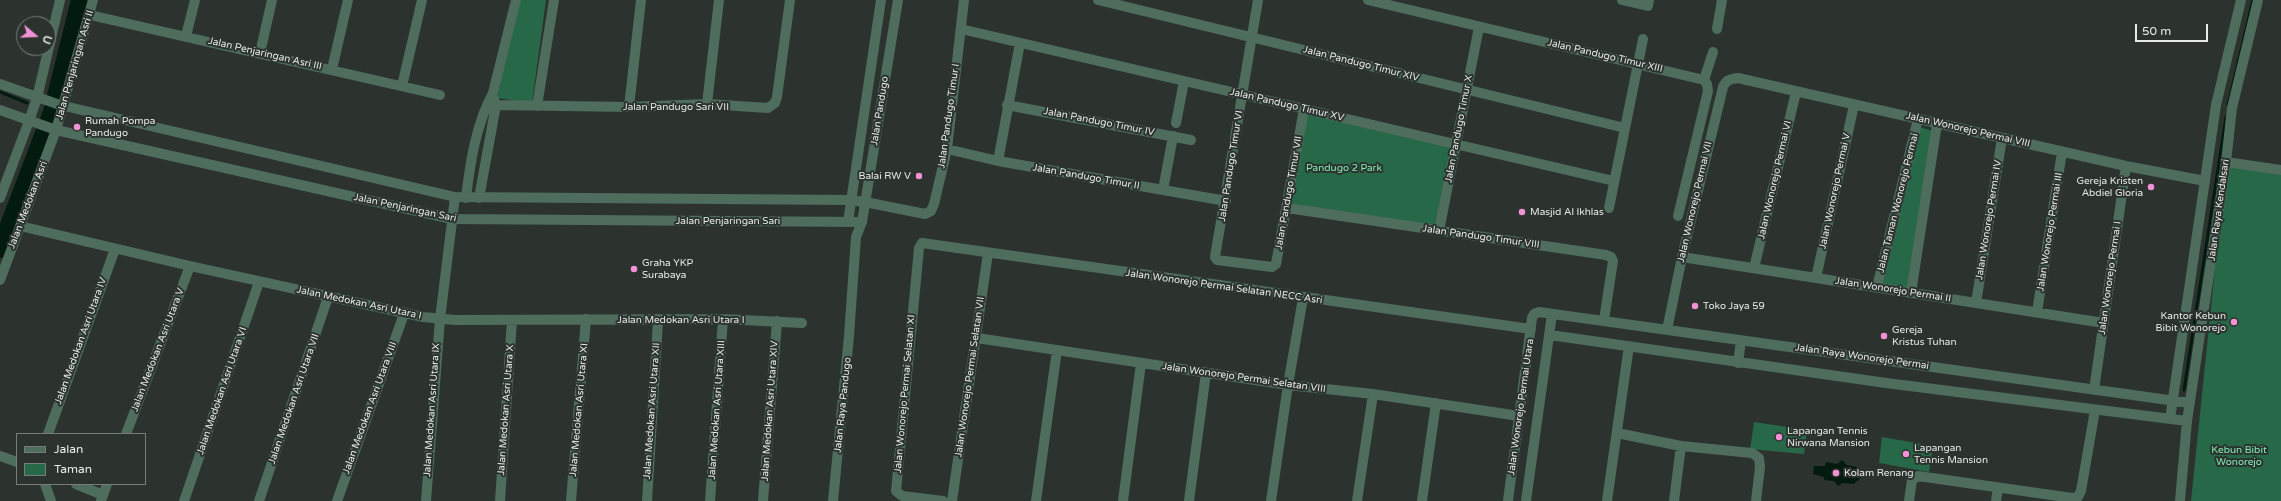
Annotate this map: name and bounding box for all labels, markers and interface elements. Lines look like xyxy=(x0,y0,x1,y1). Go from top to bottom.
street label: Jalan Penjaringan Asri II xyxy=(54,9,96,121)
north arrow xyxy=(16,16,56,56)
scale bar xyxy=(2137,16,2210,42)
text: 50 m xyxy=(2142,24,2171,38)
text: U xyxy=(39,34,54,46)
street label: Jalan Penjaringan Asri III xyxy=(207,35,323,73)
street label: Jalan Pandugo Timur XIII xyxy=(1546,37,1664,75)
street label: Jalan Pandugo Timur XIV xyxy=(1302,44,1420,84)
street label: Jalan Pandugo Timur I xyxy=(936,63,962,169)
street label: Jalan Pandugo Timur X xyxy=(1443,74,1475,184)
street label: Jalan Pandugo xyxy=(869,75,891,147)
street label: Jalan Pandugo Timur XV xyxy=(1229,86,1345,124)
street label: Jalan Pandugo Sari VII xyxy=(623,101,729,113)
street label: Jalan Pandugo Timur IV xyxy=(1043,105,1155,139)
street label: Jalan Pandugo Timur VI xyxy=(1216,109,1246,223)
street label: Jalan Wonorejo Permai VIII xyxy=(1905,110,2031,150)
place label: Rumah Pompa Pandugo xyxy=(85,115,155,138)
street label: Jalan Wonorejo Permai VI xyxy=(1756,120,1794,240)
marker: Rumah Pompa Pandugo xyxy=(72,122,82,132)
street label: Jalan Wonorejo Permai V xyxy=(1817,132,1853,250)
street label: Jalan Taman Wonorejo Permai xyxy=(1875,132,1921,274)
street label: Jalan Pandugo Timur VII xyxy=(1273,135,1305,251)
street label: Jalan Wonorejo Permai VII xyxy=(1675,140,1715,264)
street label: Jalan Raya Kendalsari xyxy=(2206,158,2232,262)
street label: Jalan Medokan Asri xyxy=(6,159,50,251)
street label: Jalan Wonorejo Permai IV xyxy=(1974,159,2004,281)
street label: Jalan Pandugo Timur II xyxy=(1032,162,1140,192)
park label: Pandugo 2 Park xyxy=(1306,162,1382,174)
place label: Balai RW V xyxy=(858,170,911,182)
marker: Balai RW V xyxy=(914,171,924,181)
street label: Jalan Wonorejo Permai III xyxy=(2035,172,2065,292)
place label: Gereja Kristen Abdiel Gloria xyxy=(2076,175,2143,198)
marker: Gereja Kristen Abdiel Gloria xyxy=(2146,182,2156,192)
street label: Jalan Penjaringan Sari xyxy=(353,191,457,225)
place label: Masjid Al Ikhlas xyxy=(1530,206,1604,218)
marker: Masjid Al Ikhlas xyxy=(1517,207,1527,217)
street label: Jalan Penjaringan Sari xyxy=(676,215,780,227)
street label: Jalan Wonorejo Permai I xyxy=(2096,221,2124,335)
street label: Jalan Pandugo Timur VIII xyxy=(1422,223,1540,251)
place label: Graha YKP Surabaya xyxy=(642,257,693,280)
marker: Graha YKP Surabaya xyxy=(629,264,639,274)
street label: Jalan Wonorejo Permai Selatan NECC Asri xyxy=(1125,267,1323,307)
street label: Jalan Wonorejo Permai II xyxy=(1834,275,1952,305)
street label: Jalan Medokan Asri Utara IV xyxy=(52,276,110,406)
street label: Jalan Medokan Asri Utara I xyxy=(295,284,423,322)
street label: Jalan Medokan Asri Utara V xyxy=(129,287,187,413)
street label: Jalan Wonorejo Permai Selatan VII xyxy=(953,296,987,458)
place label: Toko Jaya 59 xyxy=(1703,300,1765,312)
marker: Toko Jaya 59 xyxy=(1690,301,1700,311)
place label: Kantor Kebun Bibit Wonorejo xyxy=(2156,310,2226,334)
street label: Jalan Medokan Asri Utara I xyxy=(617,314,745,326)
street label: Jalan Wonorejo Permai Selatan XI xyxy=(892,314,918,474)
marker: Kantor Kebun Bibit Wonorejo xyxy=(2229,317,2239,327)
place label: Gereja Kristus Tuhan xyxy=(1892,324,1956,348)
street label: Jalan Medokan Asri Utara VI xyxy=(194,326,250,456)
marker: Gereja Kristus Tuhan xyxy=(1879,331,1889,341)
street label: Jalan Medokan Asri Utara VII xyxy=(266,332,322,466)
street label: Jalan Wonorejo Permai Utara xyxy=(1505,338,1537,476)
street label: Jalan Medokan Asri Utara VIII xyxy=(340,340,400,476)
street label: Jalan Medokan Asri Utara XIII xyxy=(706,340,728,480)
street label: Jalan Medokan Asri Utara XIV xyxy=(759,340,781,482)
street label: Jalan Medokan Asri Utara XII xyxy=(641,342,663,480)
street label: Jalan Raya Wonorejo Permai xyxy=(1794,342,1930,372)
street label: Jalan Medokan Asri Utara IX xyxy=(421,343,443,477)
street label: Jalan Medokan Asri Utara XI xyxy=(567,343,591,477)
street label: Jalan Medokan Asri Utara X xyxy=(495,344,517,476)
street label: Jalan Raya Pandugo xyxy=(832,357,854,453)
street label: Jalan Wonorejo Permai Selatan VIII xyxy=(1161,361,1327,395)
place label: Lapangan Tennis Nirwana Mansion xyxy=(1787,425,1870,448)
marker: Lapangan Tennis Nirwana Mansion xyxy=(1774,432,1784,442)
legend xyxy=(16,433,146,485)
text: Jalan xyxy=(54,442,83,456)
place label: Lapangan Tennis Mansion xyxy=(1914,442,1988,466)
park label: Kebun Bibit Wonorejo xyxy=(2211,444,2267,468)
marker: Lapangan Tennis Mansion xyxy=(1901,449,1911,459)
text: Taman xyxy=(54,462,92,476)
place label: Kolam Renang xyxy=(1844,467,1914,479)
marker: Kolam Renang xyxy=(1831,468,1841,478)

